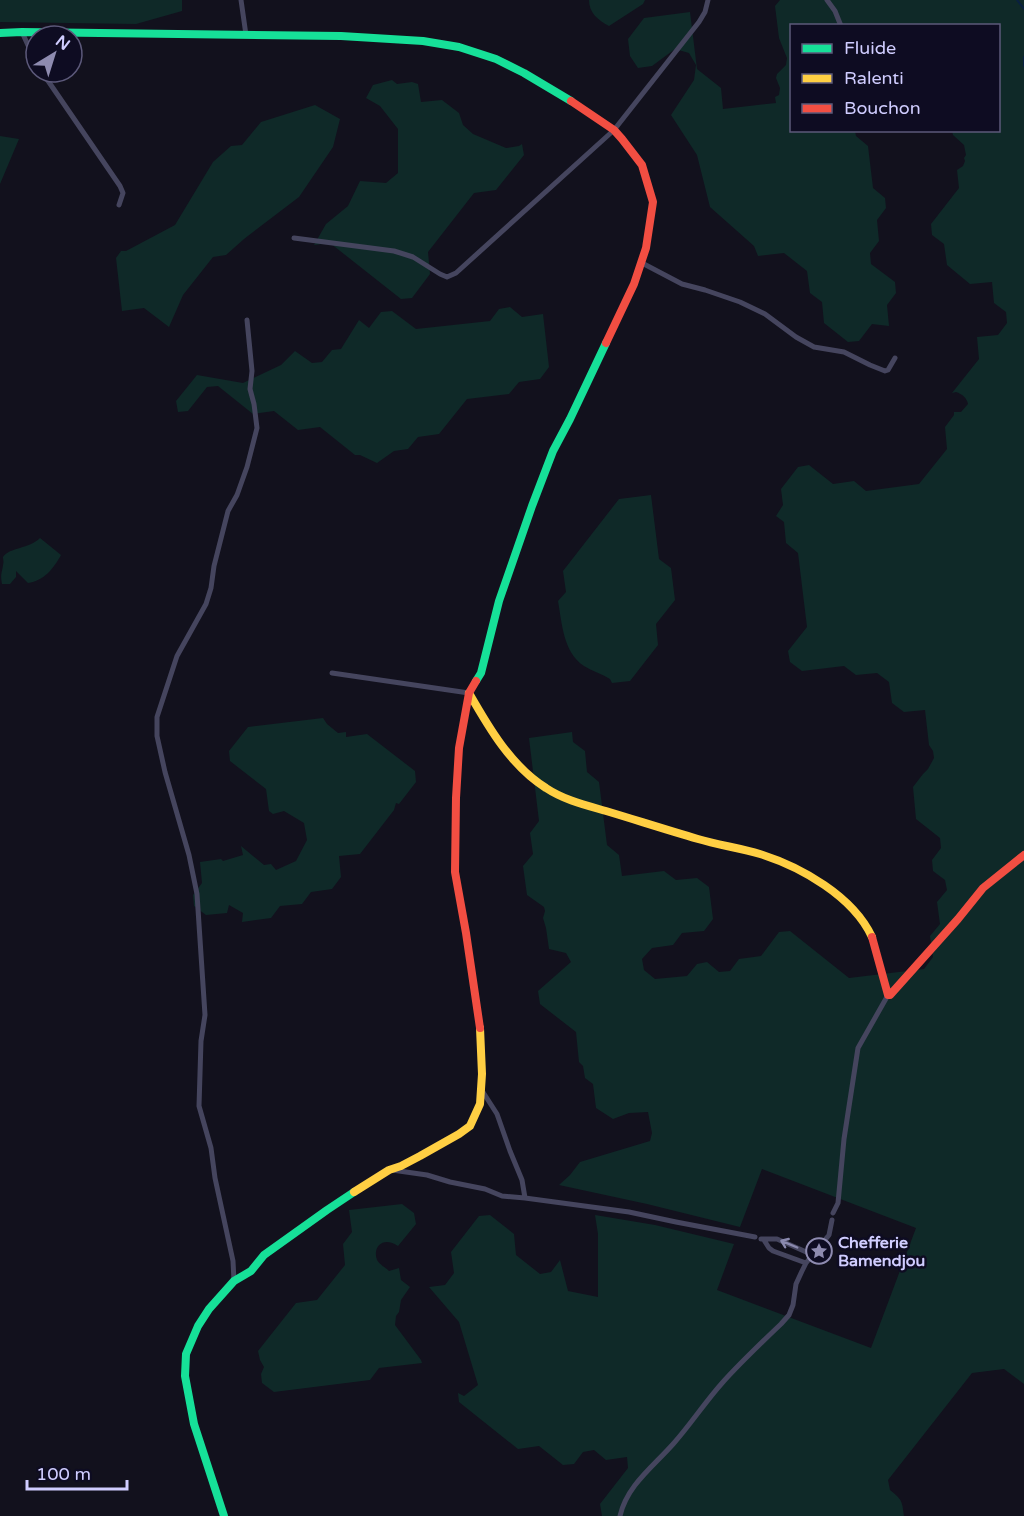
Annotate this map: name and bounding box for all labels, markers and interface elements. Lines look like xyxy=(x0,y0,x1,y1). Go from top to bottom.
north arrow xyxy=(24,24,84,84)
legend xyxy=(790,24,1000,132)
text: N xyxy=(51,31,74,55)
text: Fluide xyxy=(844,37,896,59)
text: Ralenti xyxy=(844,67,904,89)
text: Bouchon xyxy=(844,97,921,119)
place label: Chefferie Bamendjou xyxy=(838,1233,925,1271)
place icon: Chefferie Bamendjou xyxy=(804,1236,834,1266)
one-way arrow xyxy=(780,1238,798,1249)
scale bar xyxy=(27,1453,128,1491)
text: 100 m xyxy=(36,1463,91,1485)

